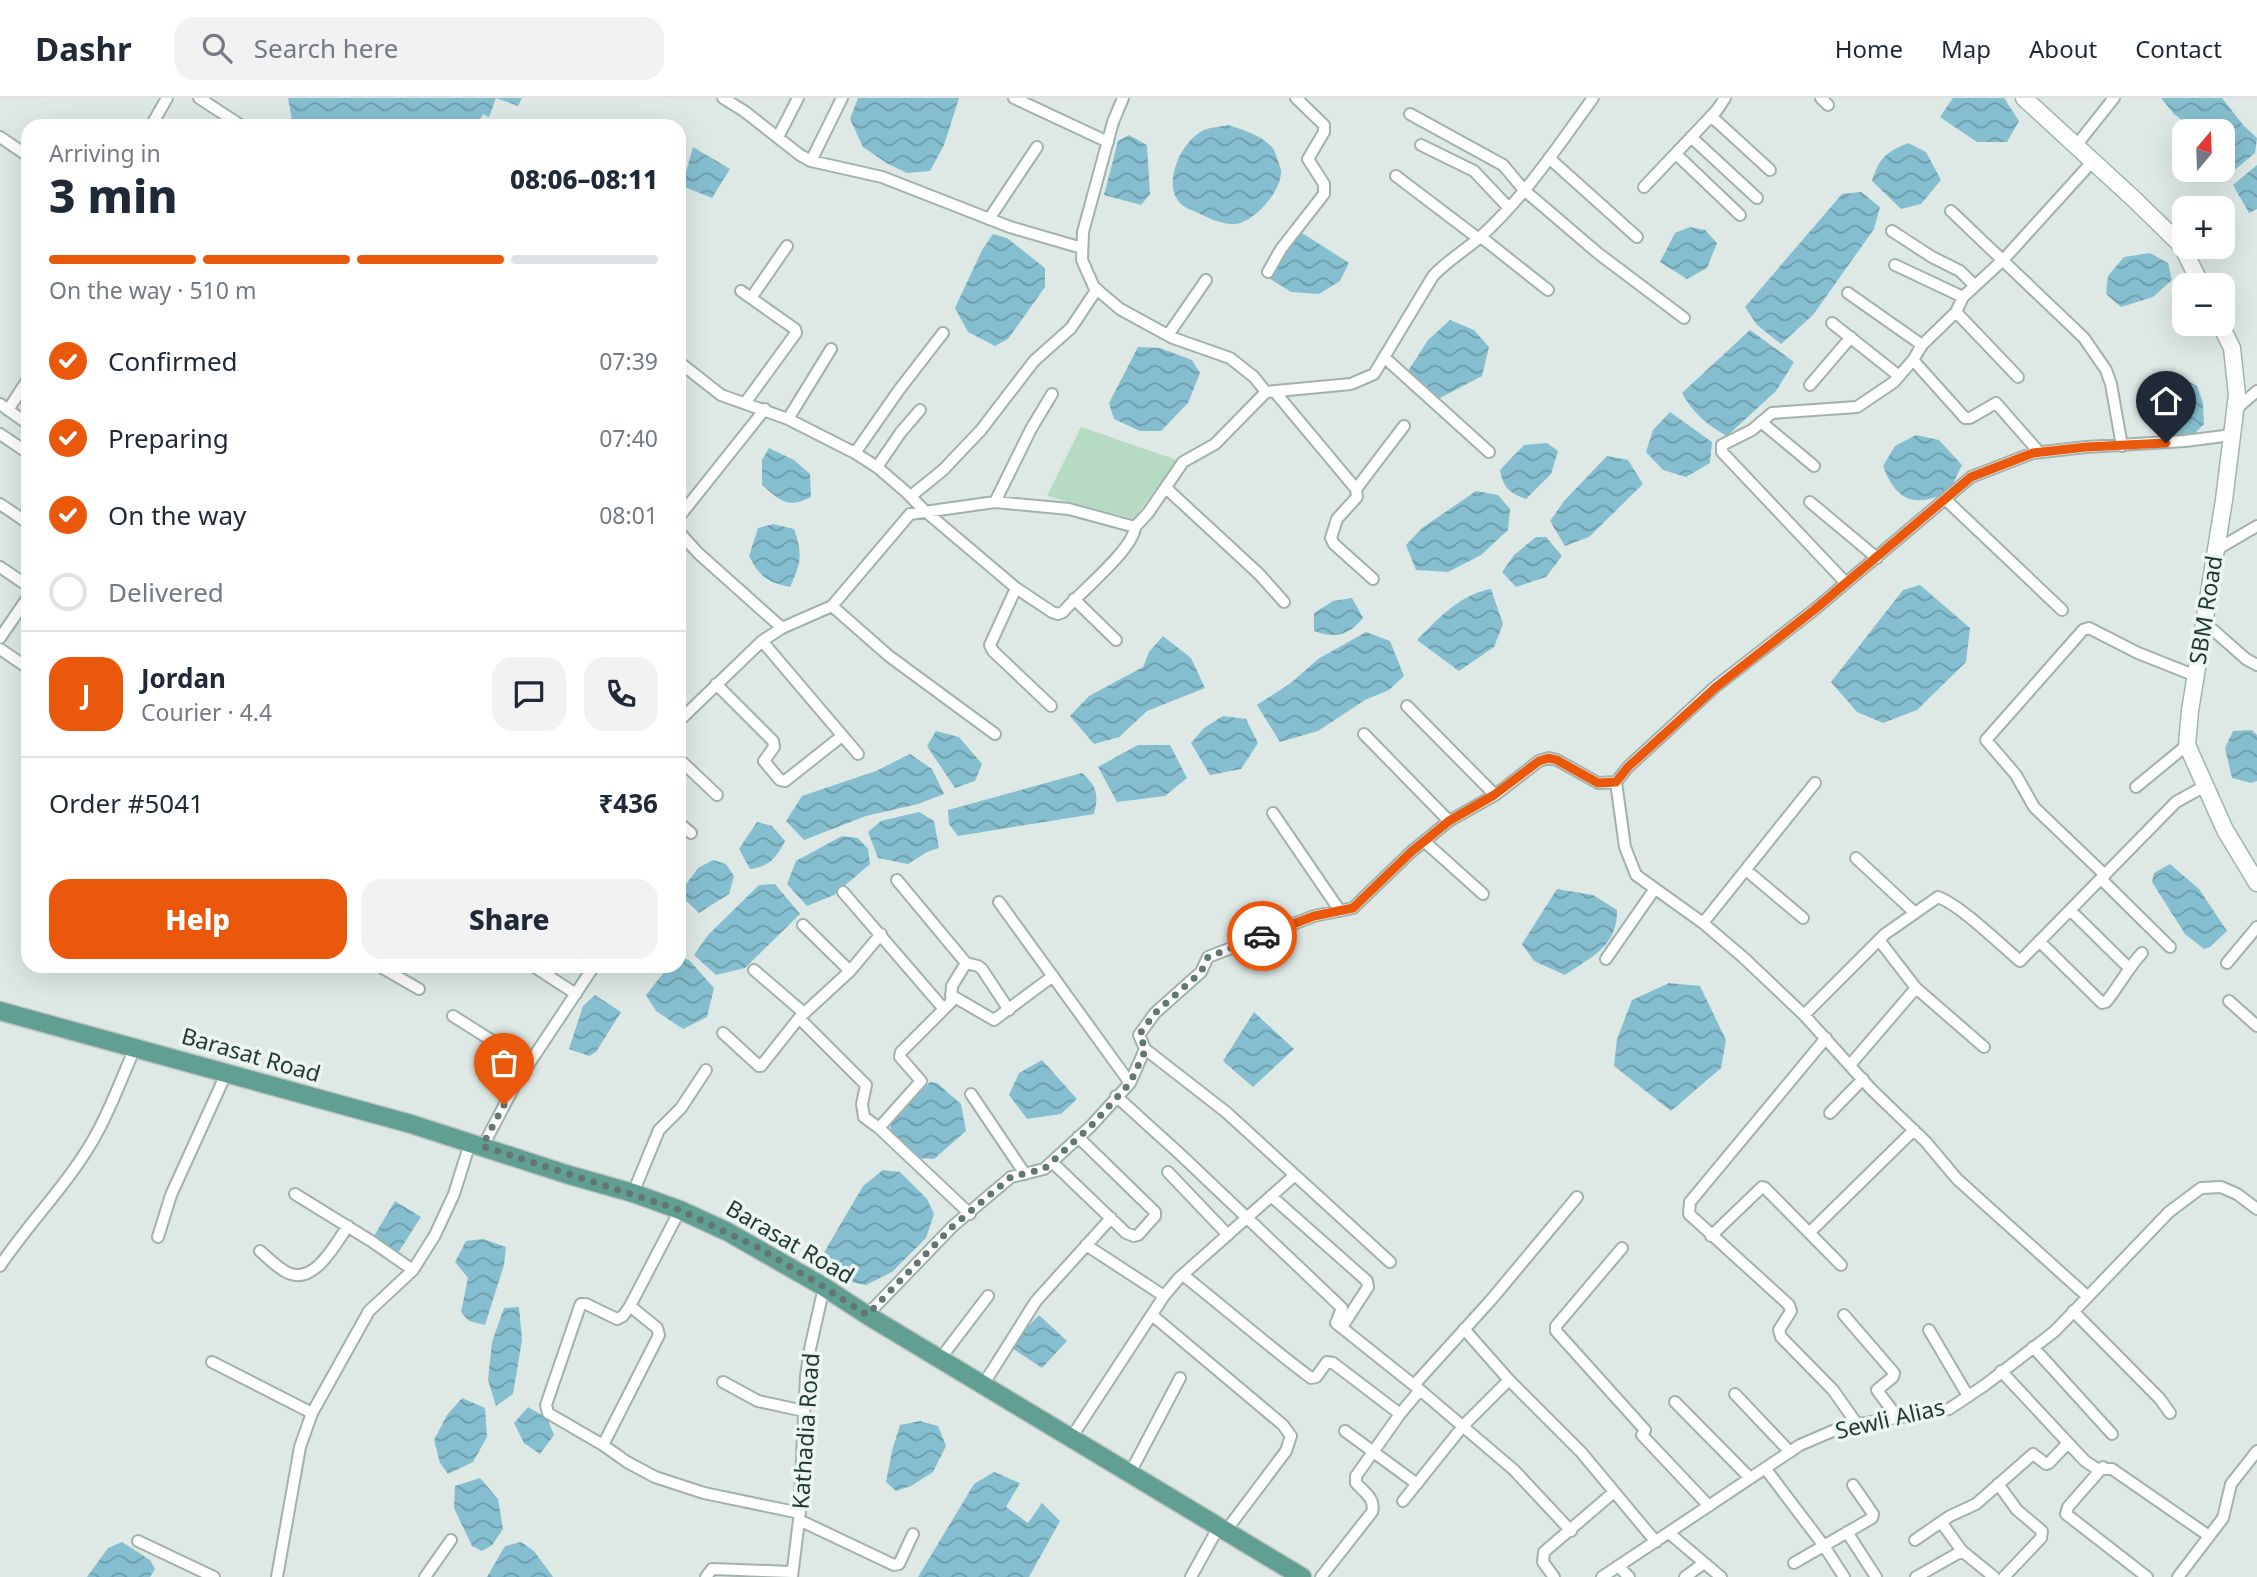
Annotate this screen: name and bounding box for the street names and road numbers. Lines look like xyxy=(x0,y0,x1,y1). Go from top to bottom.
street label: SBM Road xyxy=(2181,553,2229,667)
street label: Barasat Road xyxy=(178,1019,325,1089)
street label: Barasat Road xyxy=(720,1191,861,1291)
street label: Kathadia Road xyxy=(784,1352,826,1510)
street label: Sewli Alias xyxy=(1832,1390,1948,1446)

